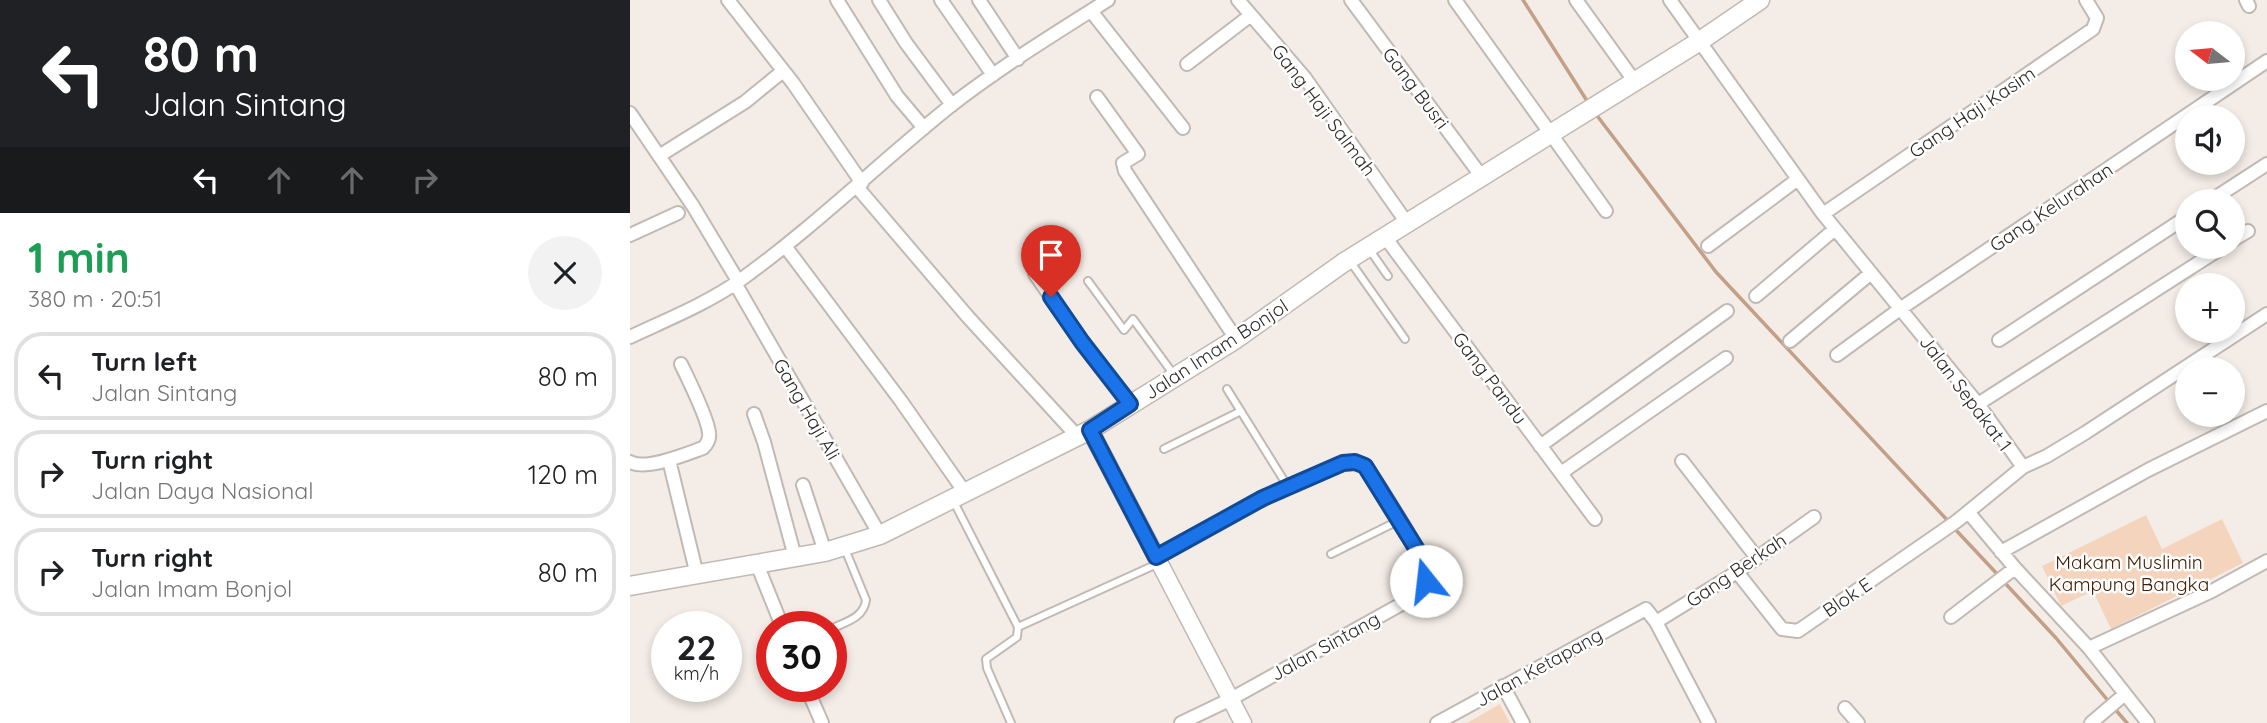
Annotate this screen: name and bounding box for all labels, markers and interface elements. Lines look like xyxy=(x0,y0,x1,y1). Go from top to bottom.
north arrow xyxy=(2175,21,2245,91)
map controls xyxy=(2175,21,2245,427)
text: 80 m xyxy=(143,23,259,84)
icon: left xyxy=(28,28,119,119)
street label: Gang Haji Salmah xyxy=(1267,39,1381,181)
street label: Gang Busri xyxy=(1377,42,1455,134)
street label: Gang Haji Kasim xyxy=(1904,61,2040,163)
text: Jalan Sintang xyxy=(143,84,347,124)
button: sound xyxy=(2175,105,2245,175)
street label: Gang Kelurahan xyxy=(1985,157,2117,257)
icon: left xyxy=(187,161,225,199)
icon: ahead xyxy=(260,161,298,199)
icon: ahead xyxy=(333,161,371,199)
icon: right xyxy=(406,161,444,199)
button: search xyxy=(2175,189,2245,259)
pin xyxy=(1021,225,1081,297)
text: 1 min xyxy=(28,231,130,284)
button: close xyxy=(528,236,602,310)
icon: arrive xyxy=(1032,236,1070,274)
button: + xyxy=(2175,273,2245,343)
text: 380 m · 20:51 xyxy=(28,284,162,313)
street label: Jalan Imam Bonjol xyxy=(1140,294,1292,404)
street label: Gang Pandu xyxy=(1448,327,1532,429)
street label: Jalan Sepakat 1 xyxy=(1915,330,2017,456)
text: Turn left xyxy=(91,345,198,378)
street label: Gang Haji Ali xyxy=(768,354,846,464)
icon: left xyxy=(32,357,70,395)
button: − xyxy=(2175,357,2245,427)
text: 80 m xyxy=(538,360,598,393)
text: Jalan Sintang xyxy=(91,378,237,407)
text: Turn right xyxy=(91,443,213,476)
icon: right xyxy=(32,455,70,493)
text: 120 m xyxy=(528,458,598,491)
text: Jalan Daya Nasional xyxy=(91,476,313,505)
street label: Gang Berkah xyxy=(1681,528,1791,612)
text: Turn right xyxy=(91,541,213,574)
position arrow xyxy=(1389,544,1463,618)
park label: Makam Muslimin Kampung Bangka xyxy=(2049,550,2209,596)
icon: right xyxy=(32,553,70,591)
text: 80 m xyxy=(538,556,598,589)
street label: Blok E xyxy=(1818,572,1876,622)
text: Jalan Imam Bonjol xyxy=(91,574,292,603)
street label: Jalan Sintang xyxy=(1266,606,1384,686)
speed limit sign: 30 xyxy=(756,611,847,702)
street label: Jalan Ketapang xyxy=(1471,622,1607,712)
text: 22 xyxy=(677,625,716,669)
text: km/h xyxy=(674,662,719,685)

